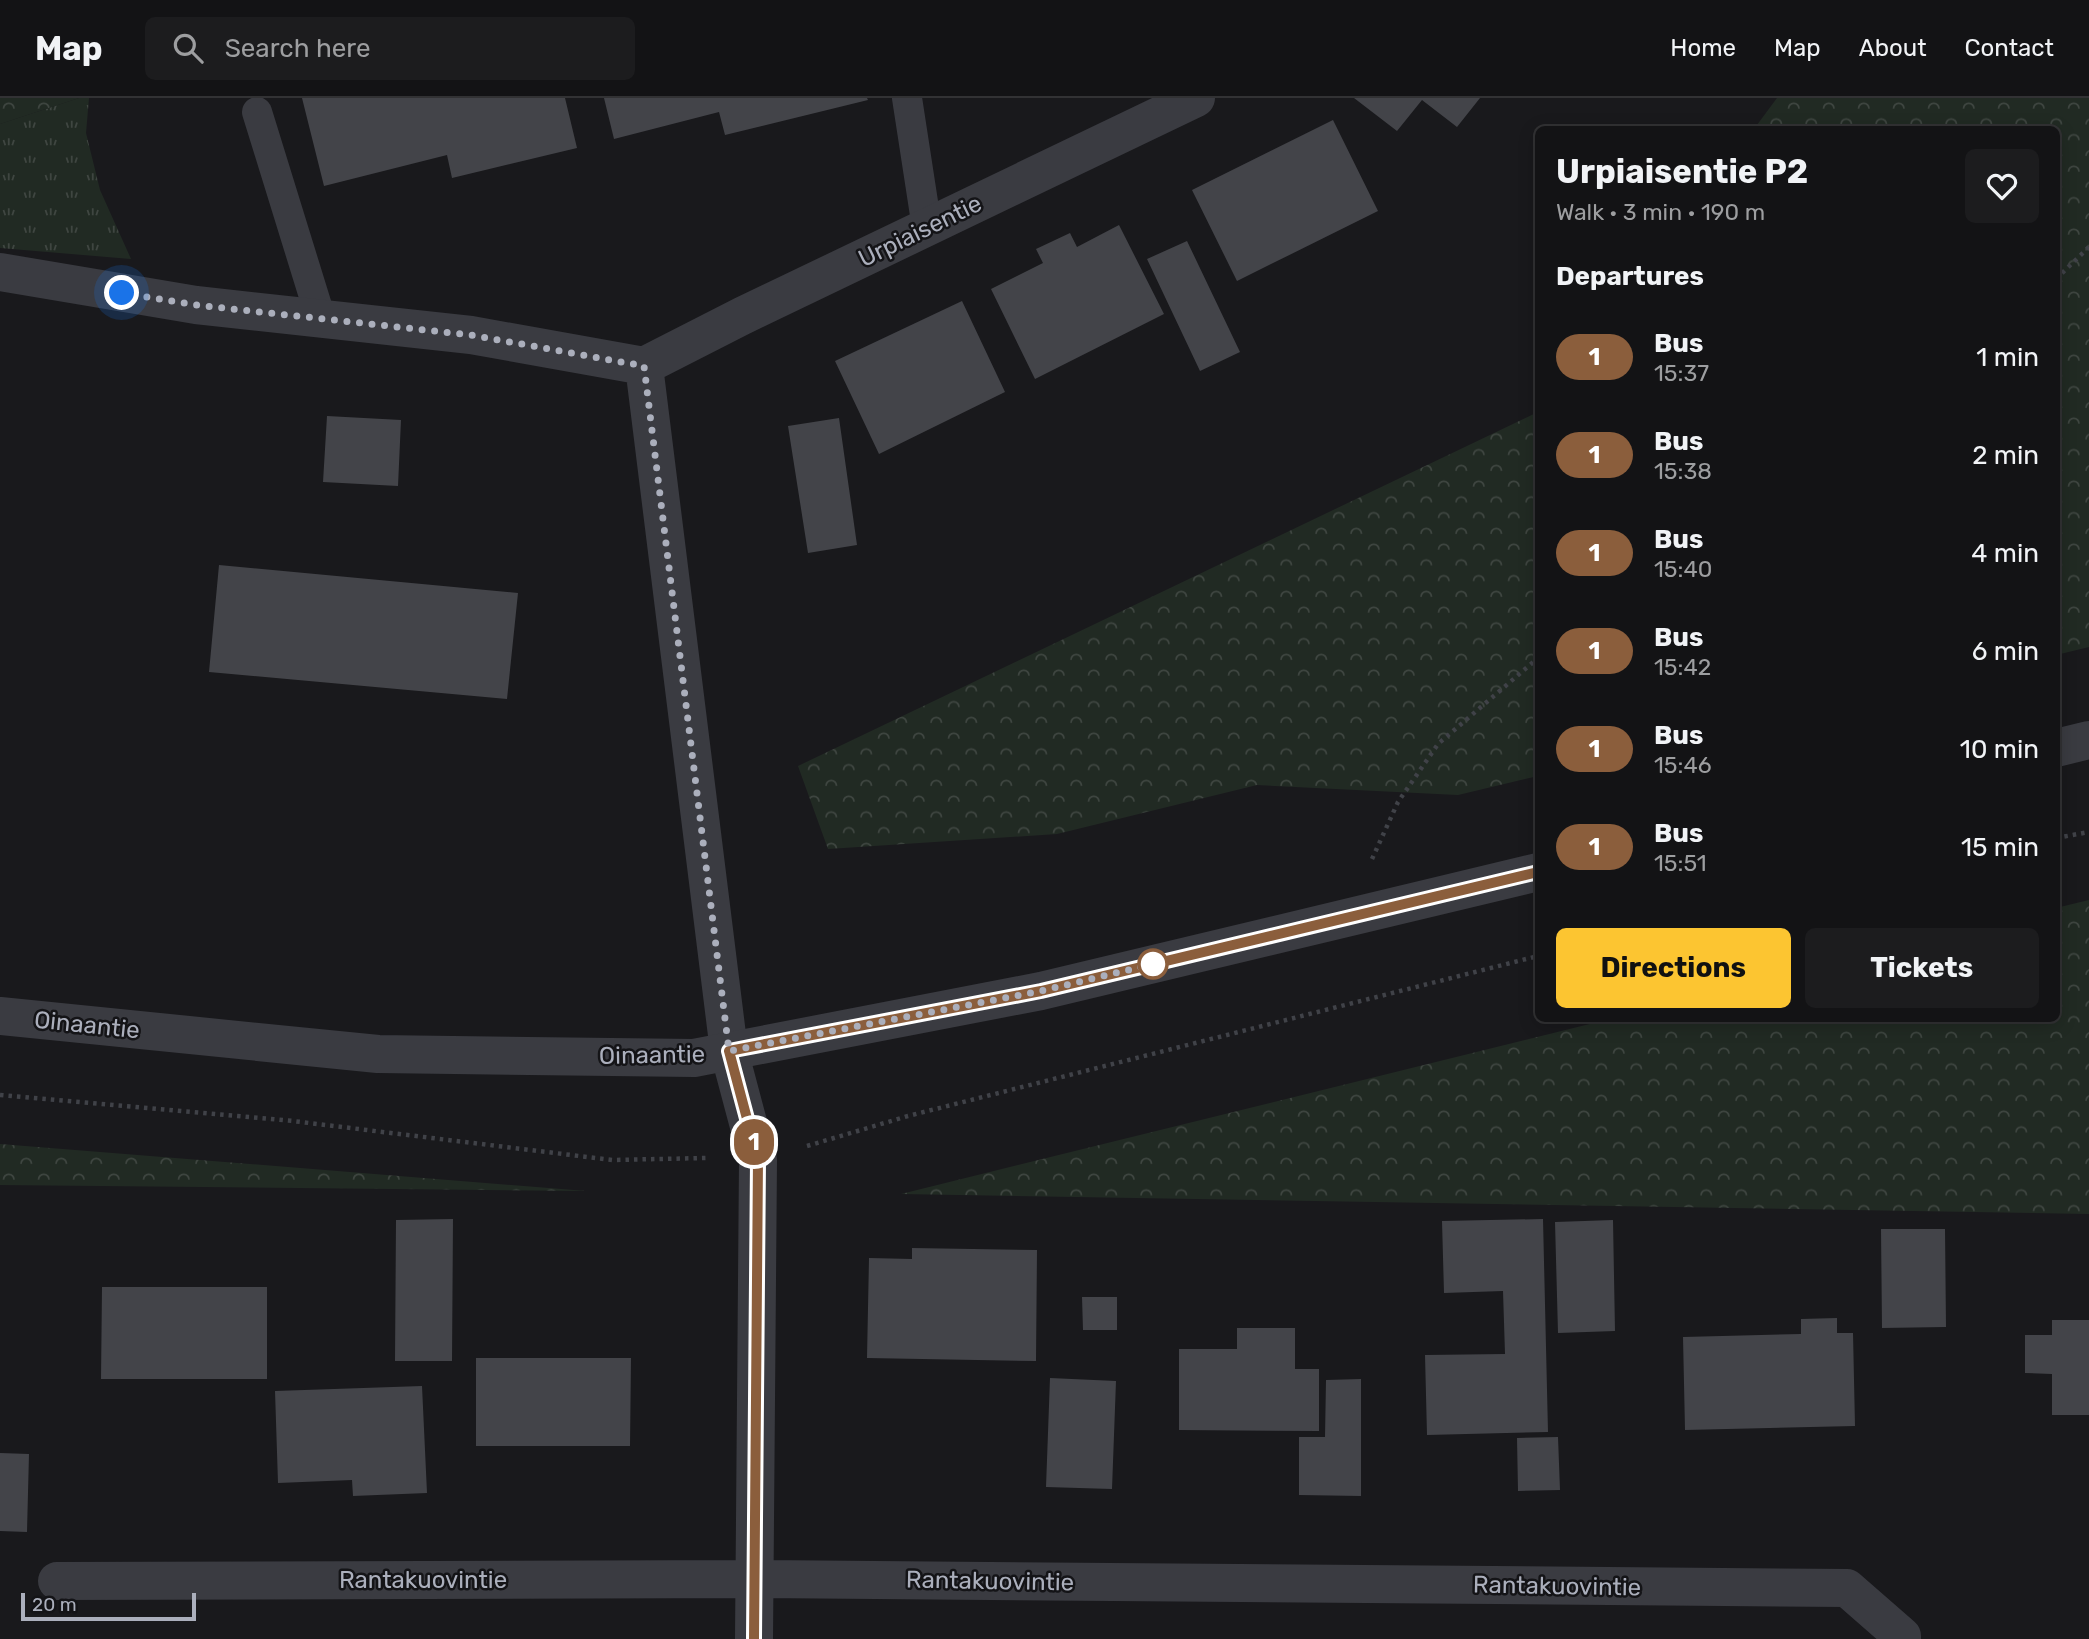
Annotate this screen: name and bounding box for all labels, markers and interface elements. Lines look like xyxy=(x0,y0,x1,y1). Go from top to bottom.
search box xyxy=(145,17,635,80)
text: Map xyxy=(35,29,103,68)
icon: search xyxy=(169,29,207,67)
text: Search here xyxy=(225,33,370,64)
text: Home xyxy=(1670,34,1736,62)
text: Map xyxy=(1774,34,1821,62)
text: About xyxy=(1859,34,1927,62)
text: Contact xyxy=(1965,34,2054,62)
button: heart xyxy=(1965,149,2039,223)
text: Urpiaisentie P2 xyxy=(1556,152,1808,191)
street label: Urpiaisentie xyxy=(854,189,986,273)
text: Walk · 3 min · 190 m xyxy=(1556,198,1765,226)
text: Departures xyxy=(1556,261,1704,292)
your location xyxy=(104,275,139,310)
text: Bus xyxy=(1654,328,1703,359)
text: 1 min xyxy=(1976,342,2039,373)
text: 1 xyxy=(1589,343,1600,371)
text: 15:37 xyxy=(1654,359,1709,387)
text: Bus xyxy=(1654,426,1703,457)
text: 2 min xyxy=(1972,440,2039,471)
text: 1 xyxy=(1589,441,1600,469)
text: 15:38 xyxy=(1654,457,1712,485)
text: Bus xyxy=(1654,524,1703,555)
text: 4 min xyxy=(1971,538,2039,569)
text: 1 xyxy=(1589,539,1600,567)
text: 15:40 xyxy=(1654,555,1712,583)
text: Bus xyxy=(1654,622,1703,653)
text: 6 min xyxy=(1972,636,2039,667)
text: 1 xyxy=(1589,637,1600,665)
text: 15:42 xyxy=(1654,653,1711,681)
text: Bus xyxy=(1654,720,1703,751)
text: 10 min xyxy=(1960,734,2039,765)
text: 1 xyxy=(1589,735,1600,763)
text: 15:46 xyxy=(1654,751,1712,779)
text: Bus xyxy=(1654,818,1703,849)
text: 15 min xyxy=(1961,832,2039,863)
text: 1 xyxy=(1589,833,1600,861)
text: 15:51 xyxy=(1654,849,1707,877)
button: Directions xyxy=(1556,928,1791,1008)
button: Tickets xyxy=(1805,928,2039,1008)
unlabelled marker xyxy=(1138,949,1168,979)
street label: Oinaantie xyxy=(33,1006,141,1044)
street label: Oinaantie xyxy=(599,1040,705,1070)
line badge: 1 xyxy=(731,1119,777,1165)
text: 1 xyxy=(748,1128,760,1156)
street label: Rantakuovintie xyxy=(339,1566,507,1594)
street label: Rantakuovintie xyxy=(906,1566,1074,1596)
street label: Rantakuovintie xyxy=(1473,1571,1641,1601)
scale bar xyxy=(21,1590,196,1622)
text: 20 m xyxy=(32,1593,77,1616)

